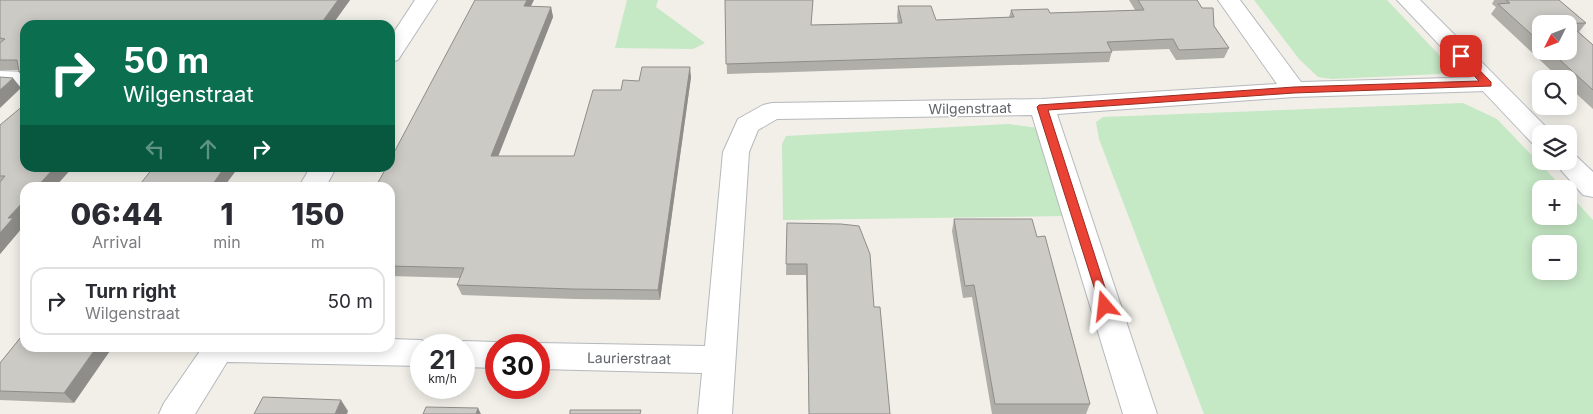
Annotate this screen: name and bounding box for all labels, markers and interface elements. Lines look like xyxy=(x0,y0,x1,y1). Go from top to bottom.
north arrow xyxy=(1532,15,1578,60)
map controls xyxy=(1532,15,1577,280)
pin xyxy=(1440,35,1482,77)
text: 50 m xyxy=(123,39,209,81)
icon: right xyxy=(40,40,105,105)
icon: arrive xyxy=(1447,42,1475,70)
button: search xyxy=(1532,70,1577,115)
text: Wilgenstraat xyxy=(123,81,254,107)
street label: Wilgenstraat xyxy=(928,99,1012,117)
button: layers xyxy=(1532,125,1577,170)
icon: left xyxy=(141,135,169,163)
icon: ahead xyxy=(194,135,222,163)
icon: right xyxy=(247,135,275,163)
button: + xyxy=(1532,180,1577,225)
text: 06:44 xyxy=(70,196,163,232)
text: 1 xyxy=(220,196,234,232)
text: 150 xyxy=(291,196,345,232)
text: Arrival xyxy=(92,232,141,252)
text: min xyxy=(213,232,241,252)
text: m xyxy=(311,232,325,252)
button: − xyxy=(1532,235,1577,280)
position arrow xyxy=(1078,279,1130,331)
text: Turn right xyxy=(85,280,176,303)
icon: right xyxy=(42,287,70,315)
text: 50 m xyxy=(327,290,373,313)
text: Wilgenstraat xyxy=(85,303,180,323)
speed limit sign: 30 xyxy=(485,334,550,399)
text: 21 xyxy=(429,345,456,375)
street label: Laurierstraat xyxy=(587,349,672,367)
text: km/h xyxy=(428,371,457,386)

